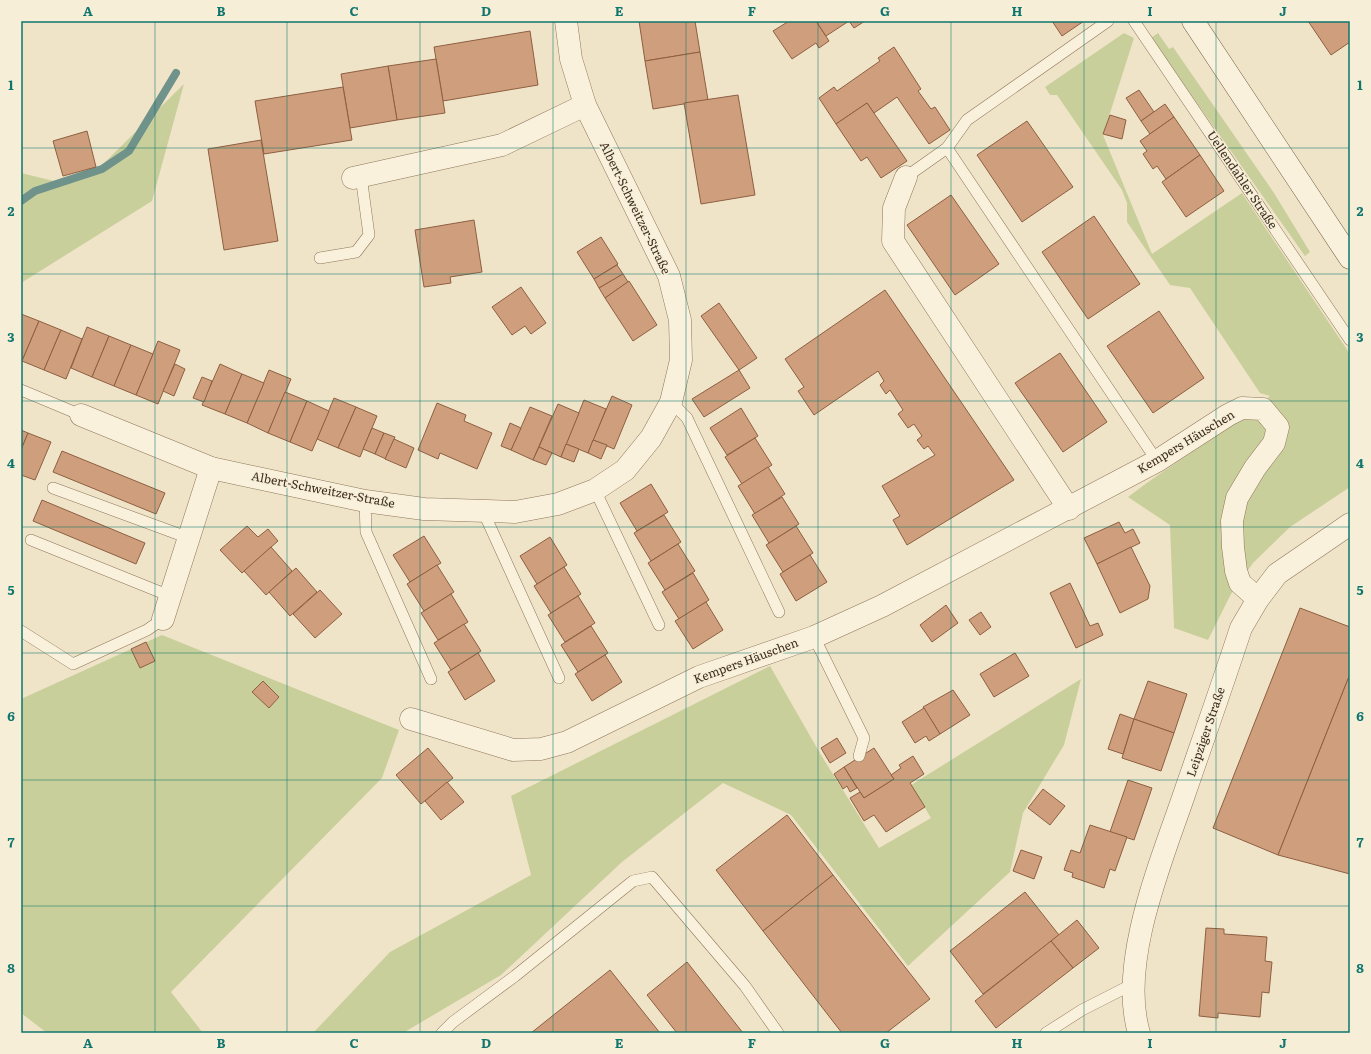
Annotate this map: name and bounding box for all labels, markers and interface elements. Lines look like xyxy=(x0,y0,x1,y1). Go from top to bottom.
text: A xyxy=(83,1,93,20)
text: B xyxy=(217,1,226,20)
text: C xyxy=(349,1,359,20)
text: D xyxy=(481,1,491,20)
text: E xyxy=(615,1,624,20)
text: F xyxy=(748,1,756,20)
text: G xyxy=(880,1,890,20)
text: H xyxy=(1012,1,1023,20)
text: I xyxy=(1147,1,1153,20)
text: J xyxy=(1279,1,1287,20)
text: 1 xyxy=(8,75,14,94)
text: 1 xyxy=(1357,75,1363,94)
street label: Uellendahler Straße xyxy=(1203,127,1282,232)
street label: Albert-Schweitzer-Straße xyxy=(596,138,676,277)
text: 2 xyxy=(8,201,15,220)
text: 2 xyxy=(1357,201,1364,220)
text: 3 xyxy=(7,327,15,346)
text: 3 xyxy=(1356,327,1364,346)
street label: Kempers Häuschen xyxy=(1133,405,1238,477)
text: 4 xyxy=(7,453,15,472)
text: 4 xyxy=(1356,453,1364,472)
street label: Albert-Schweitzer-Straße xyxy=(250,466,396,512)
text: 5 xyxy=(7,580,15,599)
text: 5 xyxy=(1356,580,1364,599)
street label: Kempers Häuschen xyxy=(691,633,801,687)
street label: Leipziger Straße xyxy=(1181,684,1229,779)
text: 6 xyxy=(7,706,15,725)
text: 6 xyxy=(1356,706,1364,725)
text: 7 xyxy=(7,832,15,851)
text: 7 xyxy=(1356,832,1364,851)
text: 8 xyxy=(7,958,15,977)
text: 8 xyxy=(1356,958,1364,977)
text: A xyxy=(83,1033,93,1052)
text: B xyxy=(217,1033,226,1052)
text: C xyxy=(349,1033,359,1052)
text: D xyxy=(481,1033,491,1052)
text: E xyxy=(615,1033,624,1052)
text: F xyxy=(748,1033,756,1052)
text: G xyxy=(880,1033,890,1052)
text: H xyxy=(1012,1033,1023,1052)
text: I xyxy=(1147,1033,1153,1052)
text: J xyxy=(1279,1033,1287,1052)

